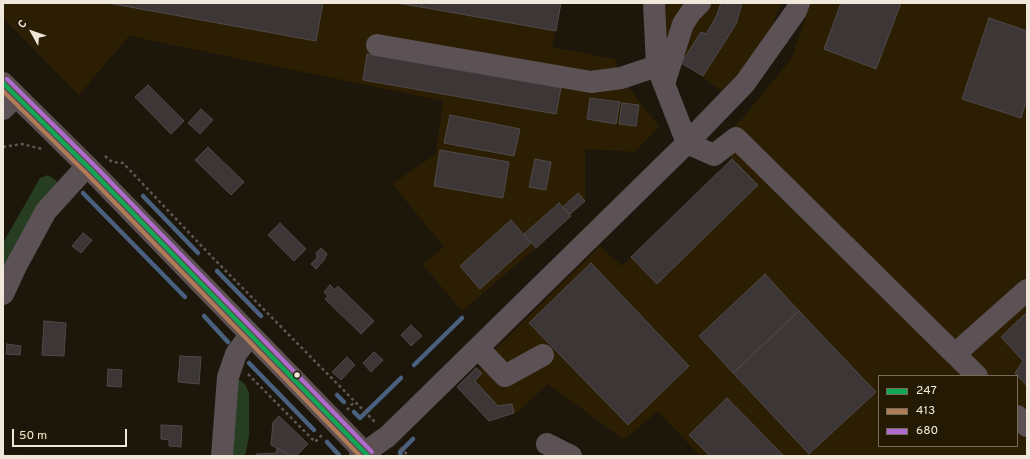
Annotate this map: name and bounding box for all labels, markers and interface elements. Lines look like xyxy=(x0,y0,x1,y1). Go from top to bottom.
north arrow xyxy=(12,12,52,52)
text: С xyxy=(15,17,30,31)
unlabelled marker xyxy=(292,370,302,380)
legend xyxy=(878,375,1018,447)
text: 247 xyxy=(916,383,937,399)
text: 413 xyxy=(916,403,935,419)
scale bar xyxy=(14,421,129,447)
text: 680 xyxy=(916,423,938,439)
text: 50 m xyxy=(19,428,47,444)

